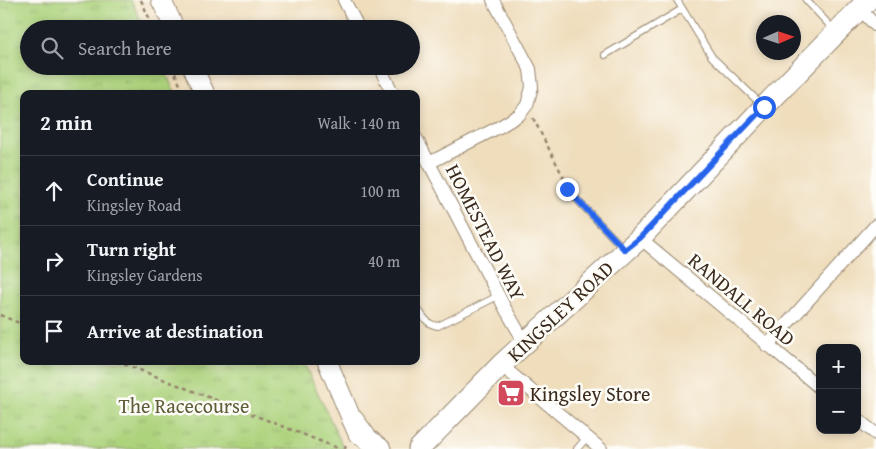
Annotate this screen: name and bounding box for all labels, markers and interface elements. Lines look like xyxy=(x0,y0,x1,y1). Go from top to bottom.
north arrow xyxy=(756,15,801,60)
search box xyxy=(20,20,420,75)
icon: search xyxy=(38,34,66,62)
text: Search here xyxy=(78,34,172,62)
route start xyxy=(753,96,776,119)
text: 2 min xyxy=(40,107,92,138)
text: Walk · 140 m xyxy=(317,111,400,135)
street label: HOMESTEAD WAY xyxy=(439,159,533,305)
text: Continue xyxy=(87,165,164,193)
icon: ahead xyxy=(40,177,68,205)
route end xyxy=(556,178,579,201)
text: 100 m xyxy=(360,179,400,203)
text: Kingsley Road xyxy=(87,193,181,217)
text: Turn right xyxy=(87,235,176,263)
street label: RANDALL ROAD xyxy=(682,246,802,352)
icon: right xyxy=(40,247,68,275)
text: 40 m xyxy=(368,249,400,273)
street label: KINGSLEY ROAD xyxy=(500,254,620,368)
text: Kingsley Gardens xyxy=(87,263,203,287)
icon: arrive xyxy=(40,317,68,345)
text: Arrive at destination xyxy=(87,317,263,345)
map controls xyxy=(816,344,861,434)
button: + xyxy=(816,344,861,389)
supermarket icon: Kingsley Store xyxy=(496,378,526,408)
place label: Kingsley Store xyxy=(530,379,650,408)
button: − xyxy=(816,389,861,434)
park label: The Racecourse xyxy=(119,391,249,420)

